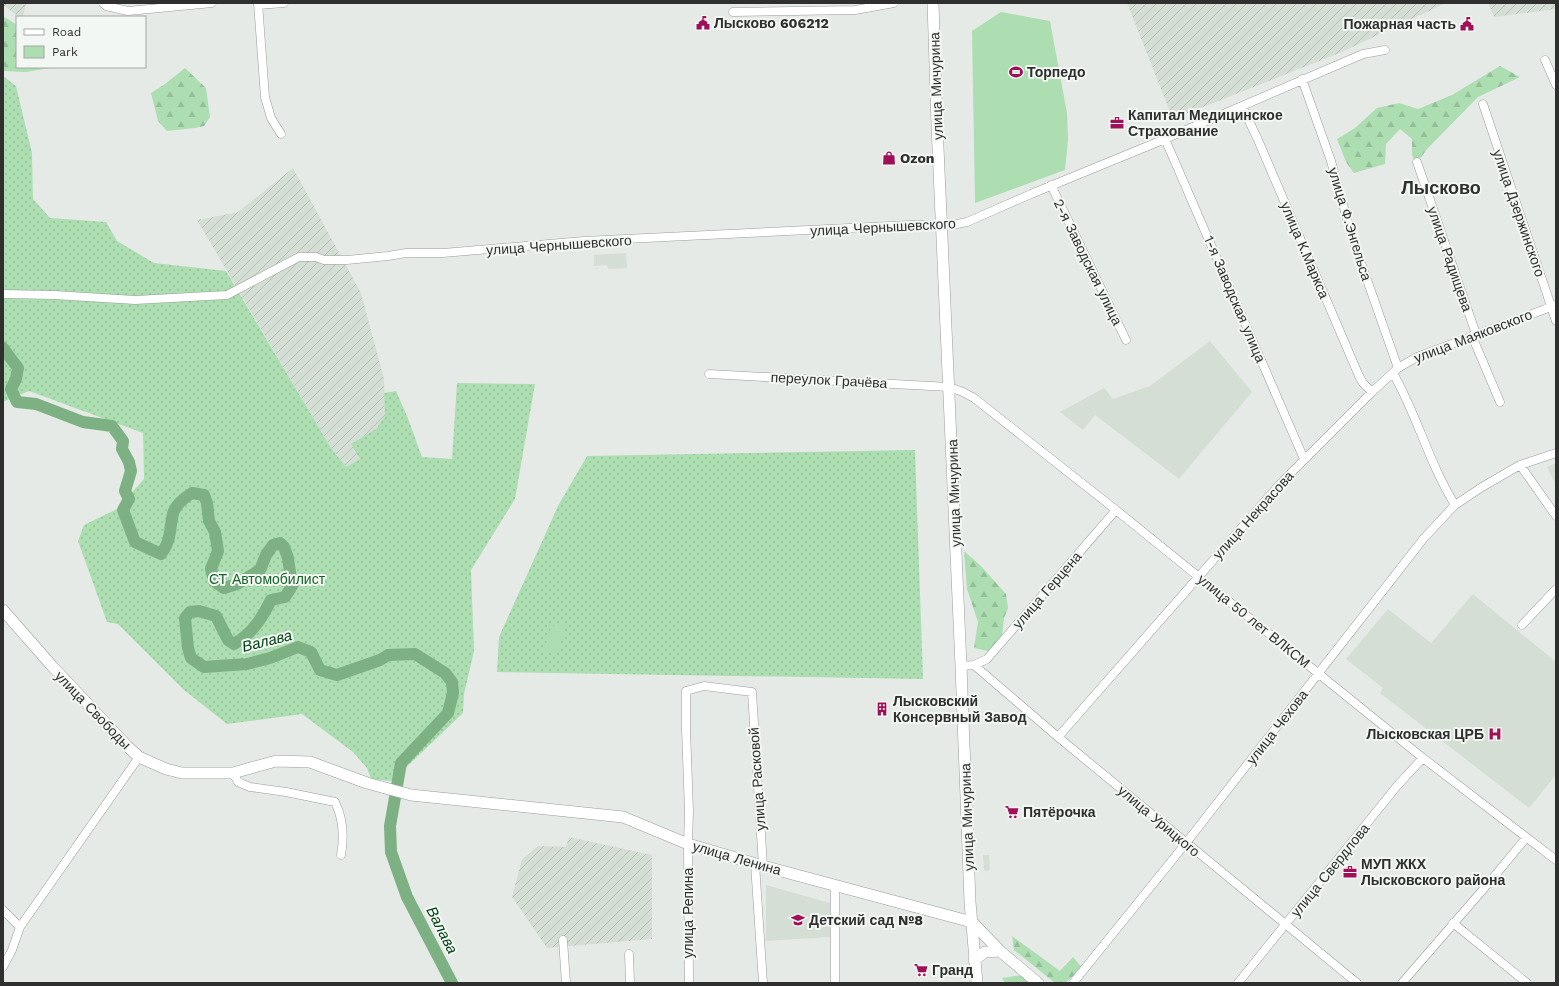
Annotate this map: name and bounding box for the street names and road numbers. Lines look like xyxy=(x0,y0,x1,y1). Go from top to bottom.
street label: улица Мичурина xyxy=(926,32,946,140)
street label: улица Дзержинского xyxy=(1490,147,1548,279)
street label: улица Ф.Энгельса xyxy=(1325,165,1375,283)
street label: 2-я Заводская улица xyxy=(1050,196,1126,328)
street label: улица К.Маркса xyxy=(1277,199,1333,301)
street label: улица Радищева xyxy=(1425,204,1476,314)
street label: улица Чернышевского xyxy=(810,215,956,239)
street label: улица Чернышевского xyxy=(486,232,633,258)
street label: 1-я Заводская улица xyxy=(1201,233,1269,365)
street label: улица Маяковского xyxy=(1412,306,1535,366)
street label: переулок Грачёва xyxy=(770,369,888,391)
street label: улица Мичурина xyxy=(944,439,964,547)
street label: улица Некрасова xyxy=(1209,468,1297,562)
street label: улица Герцена xyxy=(1009,548,1085,632)
street label: улица 50 лет ВЛКСМ xyxy=(1195,571,1313,671)
street label: улица Свободы xyxy=(52,668,134,752)
street label: улица Чехова xyxy=(1243,687,1311,767)
street label: улица Расковой xyxy=(745,727,769,831)
street label: улица Мичурина xyxy=(957,763,977,871)
street label: улица Урицкого xyxy=(1115,782,1203,860)
street label: улица Свердлова xyxy=(1288,820,1373,920)
street label: улица Ленина xyxy=(691,838,783,878)
street label: улица Репина xyxy=(680,867,696,958)

